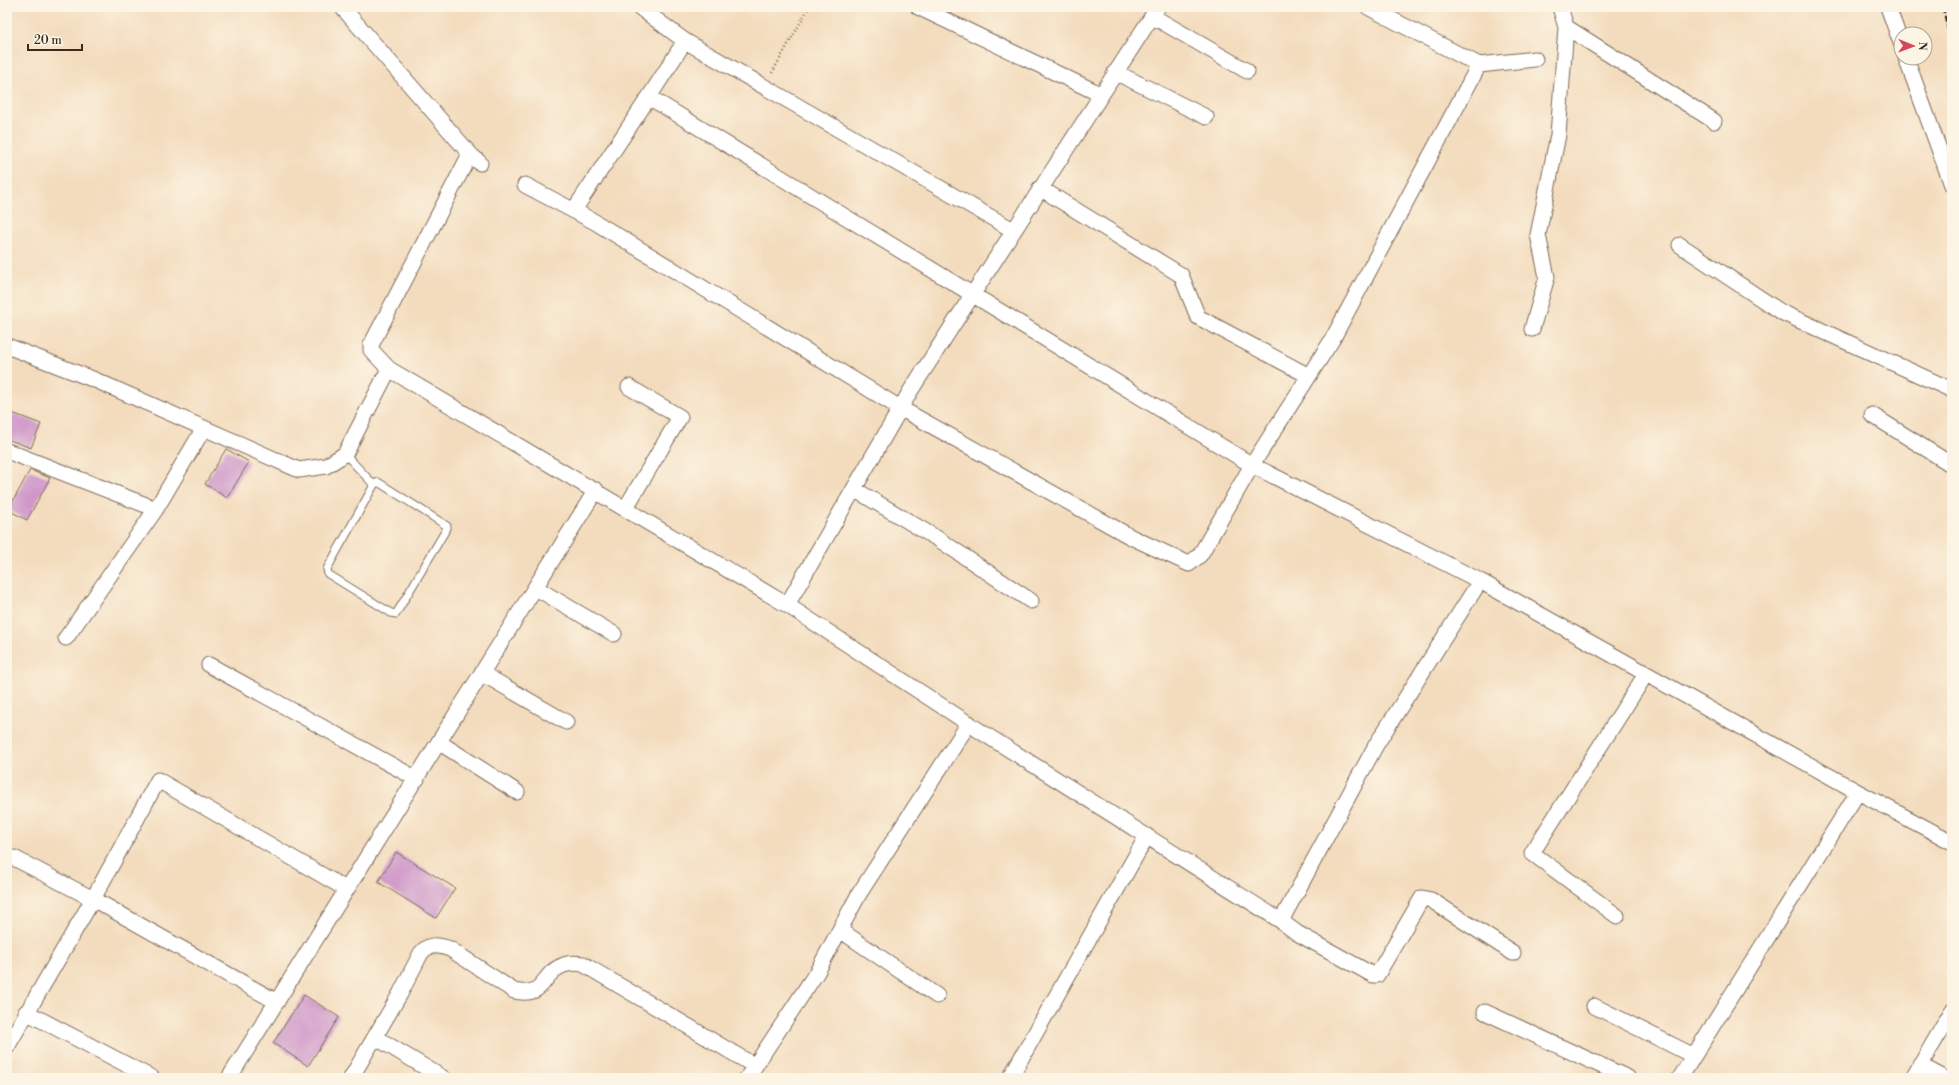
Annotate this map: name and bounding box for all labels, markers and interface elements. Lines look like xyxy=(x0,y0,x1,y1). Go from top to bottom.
scale bar xyxy=(28,26,82,52)
north arrow xyxy=(1893,26,1933,66)
text: 20 m xyxy=(34,33,62,48)
text: N xyxy=(1915,42,1929,51)

